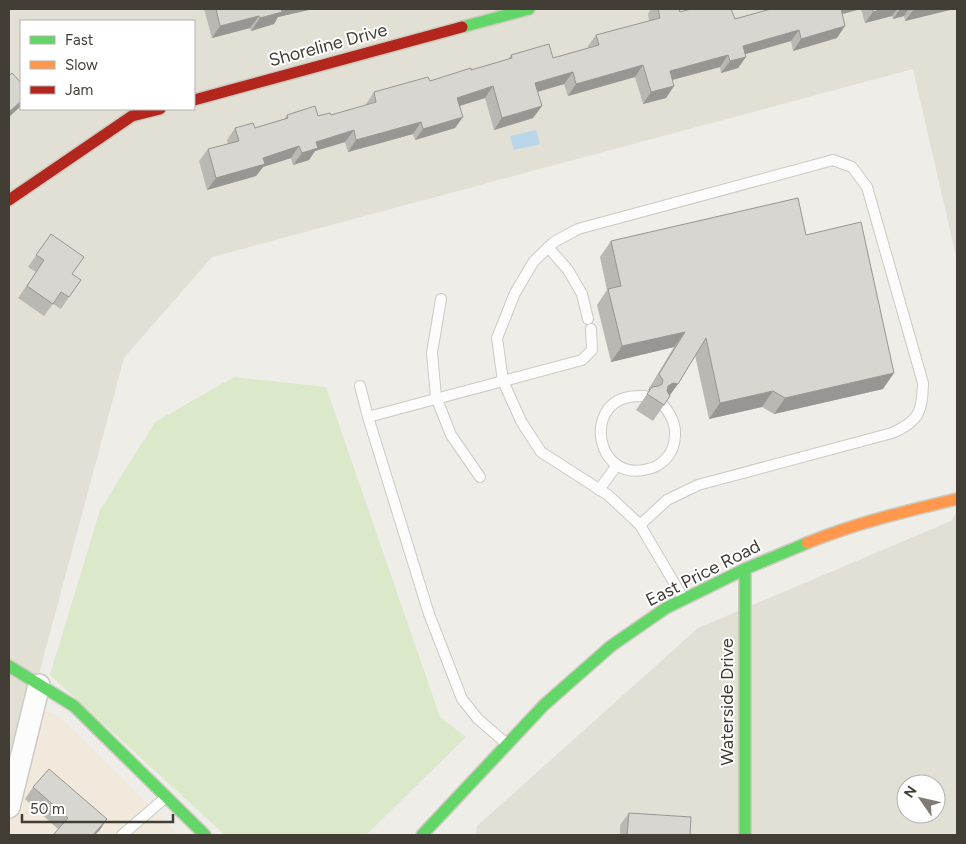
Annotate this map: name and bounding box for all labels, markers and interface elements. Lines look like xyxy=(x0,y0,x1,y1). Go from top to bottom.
street label: Shoreline Drive xyxy=(266,19,390,71)
legend xyxy=(20,20,195,110)
text: Fast xyxy=(65,31,94,49)
text: Slow xyxy=(65,56,98,74)
text: Jam xyxy=(65,81,93,99)
street label: East Price Road xyxy=(642,535,764,611)
street label: Waterside Drive xyxy=(716,638,738,766)
north arrow xyxy=(896,774,946,824)
text: N xyxy=(901,783,921,801)
scale bar xyxy=(22,792,174,824)
text: 50 m xyxy=(30,800,65,818)

